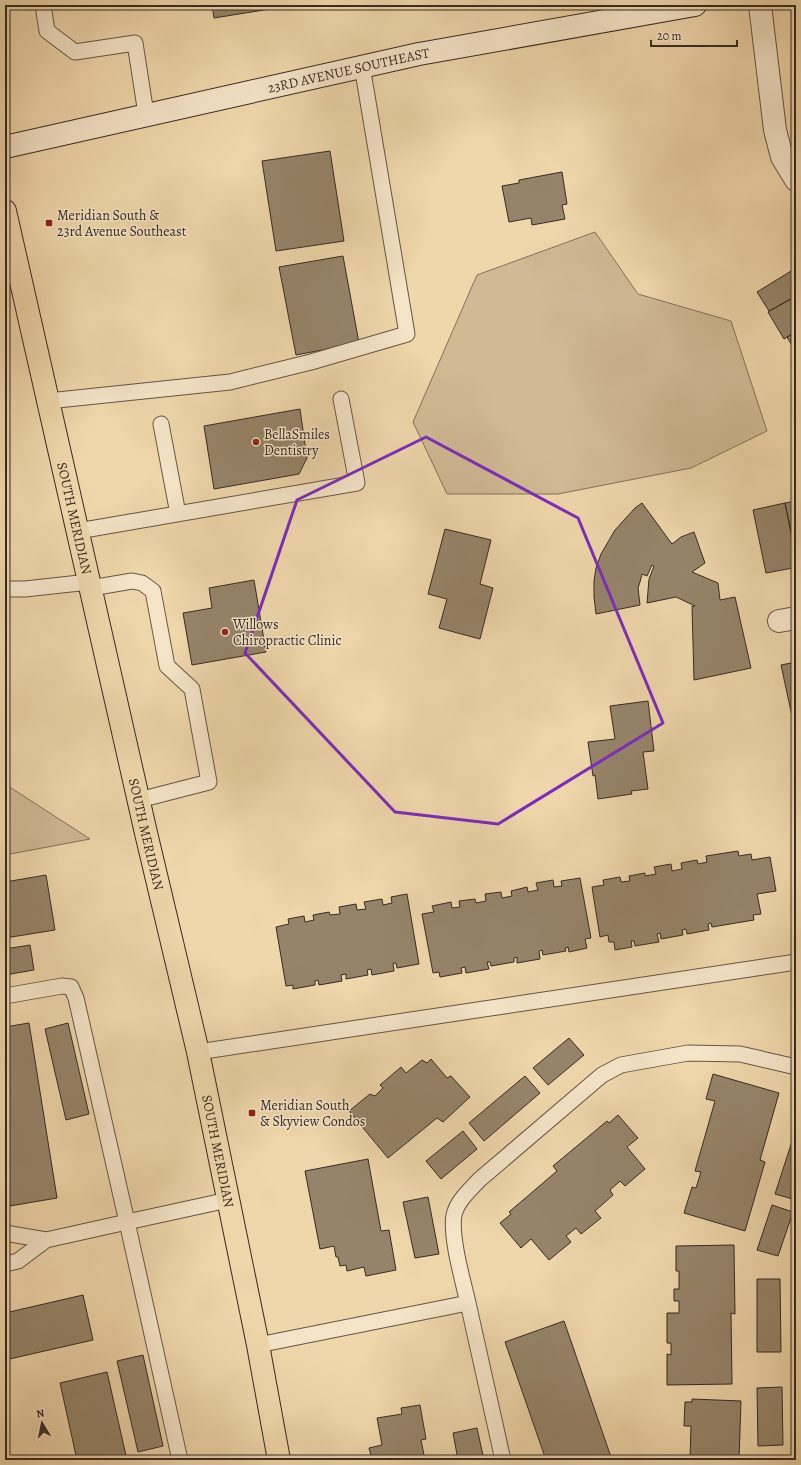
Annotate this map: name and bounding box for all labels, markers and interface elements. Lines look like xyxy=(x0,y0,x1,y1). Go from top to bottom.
scale bar xyxy=(651,22,737,48)
text: 20 m xyxy=(657,28,681,44)
street label: 23RD AVENUE SOUTHEAST xyxy=(266,43,431,97)
place label: Meridian South & 23rd Avenue Southeast xyxy=(57,206,187,241)
marker: Meridian South & 23rd Avenue Southeast xyxy=(44,218,54,228)
place label: BellaSmiles Dentistry xyxy=(264,425,330,460)
marker: BellaSmiles Dentistry xyxy=(251,437,261,447)
street label: SOUTH MERIDIAN xyxy=(53,460,97,576)
place label: Willows Chiropractic Clinic xyxy=(232,615,341,650)
marker: Willows Chiropractic Clinic xyxy=(220,627,230,637)
street label: SOUTH MERIDIAN xyxy=(124,776,169,892)
street label: SOUTH MERIDIAN xyxy=(197,1093,239,1209)
place label: Meridian South & Skyview Condos xyxy=(260,1096,365,1131)
marker: Meridian South & Skyview Condos xyxy=(247,1108,257,1118)
north arrow xyxy=(22,1403,62,1443)
text: N xyxy=(35,1406,46,1422)

